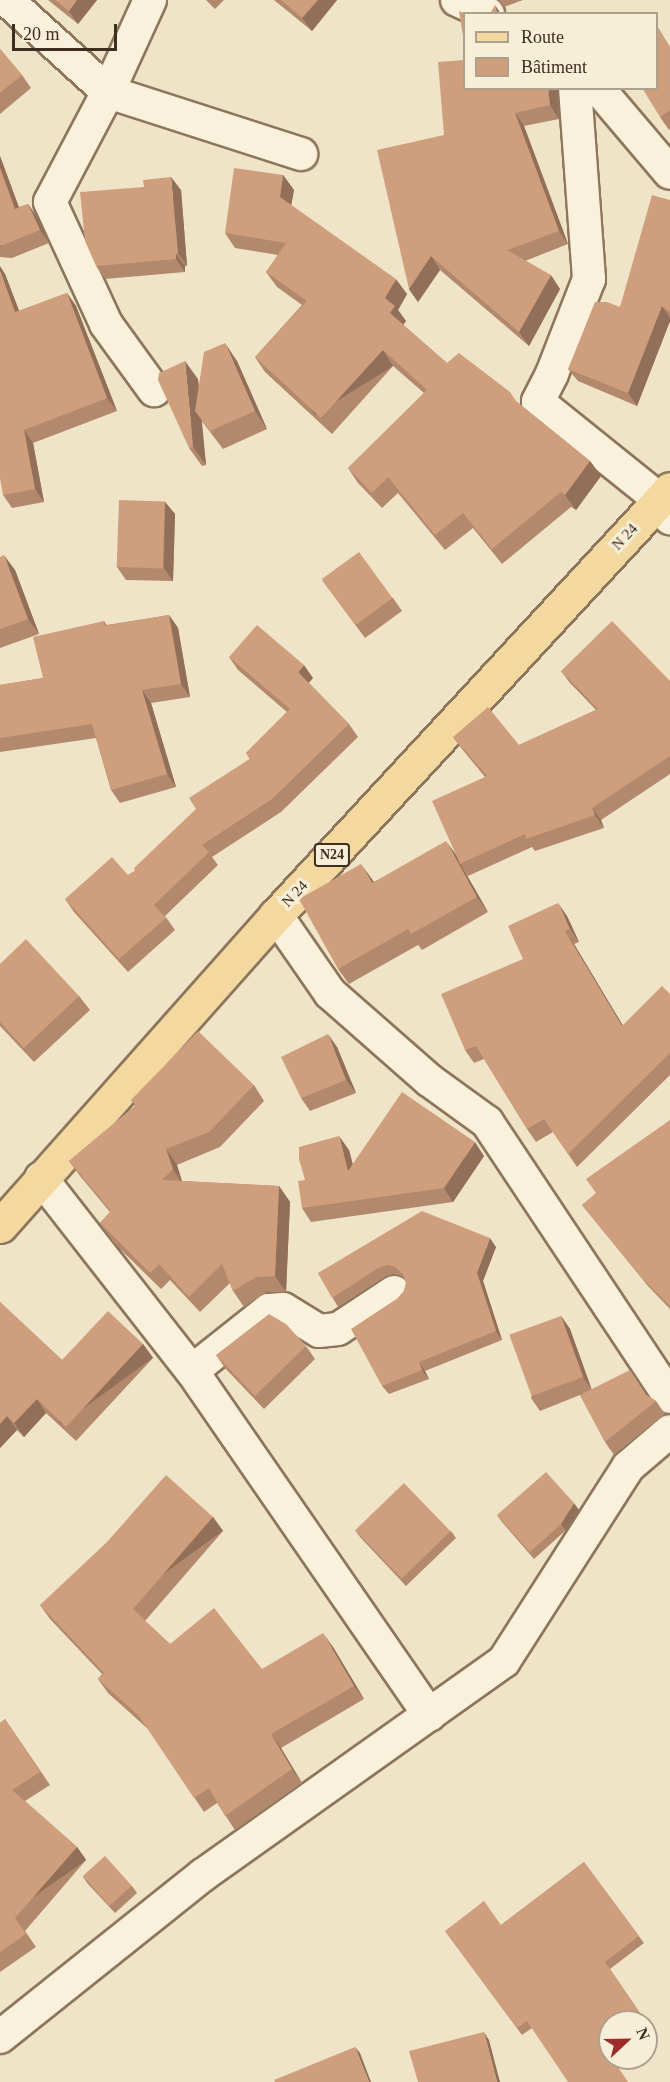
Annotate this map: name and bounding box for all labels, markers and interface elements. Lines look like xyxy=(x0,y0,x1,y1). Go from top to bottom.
scale bar xyxy=(15,12,120,50)
legend xyxy=(463,12,658,90)
text: 20 m xyxy=(23,24,60,44)
text: Route xyxy=(521,27,564,47)
text: Bâtiment xyxy=(521,57,587,77)
street label: N 24 xyxy=(608,520,642,554)
road number: N24 xyxy=(312,844,352,866)
street label: N 24 xyxy=(278,877,312,911)
north arrow xyxy=(598,2010,658,2070)
text: N xyxy=(633,2025,653,2042)

